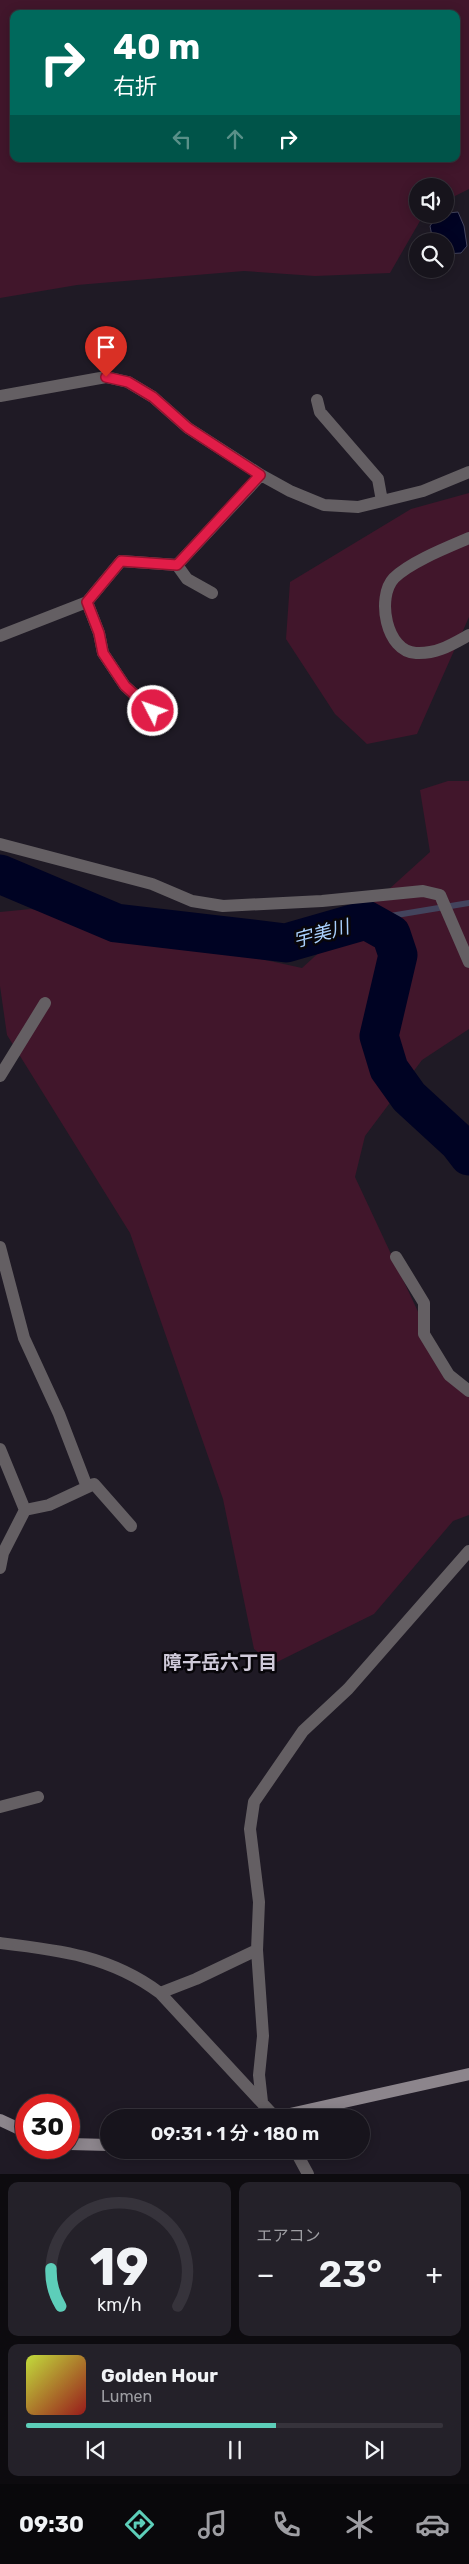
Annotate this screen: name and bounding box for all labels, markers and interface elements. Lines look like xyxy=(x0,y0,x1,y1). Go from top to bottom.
text: 40 m xyxy=(113,26,200,68)
icon: right xyxy=(30,30,95,95)
text: 右折 xyxy=(113,73,157,100)
icon: left xyxy=(168,125,196,153)
icon: ahead xyxy=(221,125,249,153)
icon: right xyxy=(274,125,302,153)
map controls xyxy=(409,178,454,278)
button: sound xyxy=(409,178,454,223)
button: search xyxy=(409,233,454,278)
pin xyxy=(85,326,127,377)
icon: arrive xyxy=(92,333,120,361)
position arrow xyxy=(126,684,178,736)
water label: 宇美川 xyxy=(291,914,354,952)
district label: 障子岳六丁目 xyxy=(163,1651,277,1674)
speed limit sign: 30 xyxy=(15,2094,80,2159)
text: 09:31 · 1 分 · 180 m xyxy=(151,2122,319,2145)
text: エアコン xyxy=(257,2226,321,2245)
text: 19 xyxy=(90,2236,149,2298)
text: 23° xyxy=(318,2251,382,2297)
text: − xyxy=(257,2258,275,2291)
text: + xyxy=(426,2258,443,2291)
text: km/h xyxy=(97,2294,142,2315)
text: Golden Hour xyxy=(101,2364,218,2387)
text: Lumen xyxy=(101,2387,152,2406)
icon: previous xyxy=(82,2436,110,2464)
icon: pause xyxy=(221,2436,249,2464)
icon: next xyxy=(360,2436,388,2464)
icon: directions xyxy=(122,2507,157,2542)
icon: music xyxy=(195,2507,230,2542)
icon: phone xyxy=(269,2507,304,2542)
icon: climate xyxy=(342,2507,377,2542)
icon: car xyxy=(415,2507,450,2542)
text: 09:30 xyxy=(19,2511,84,2538)

